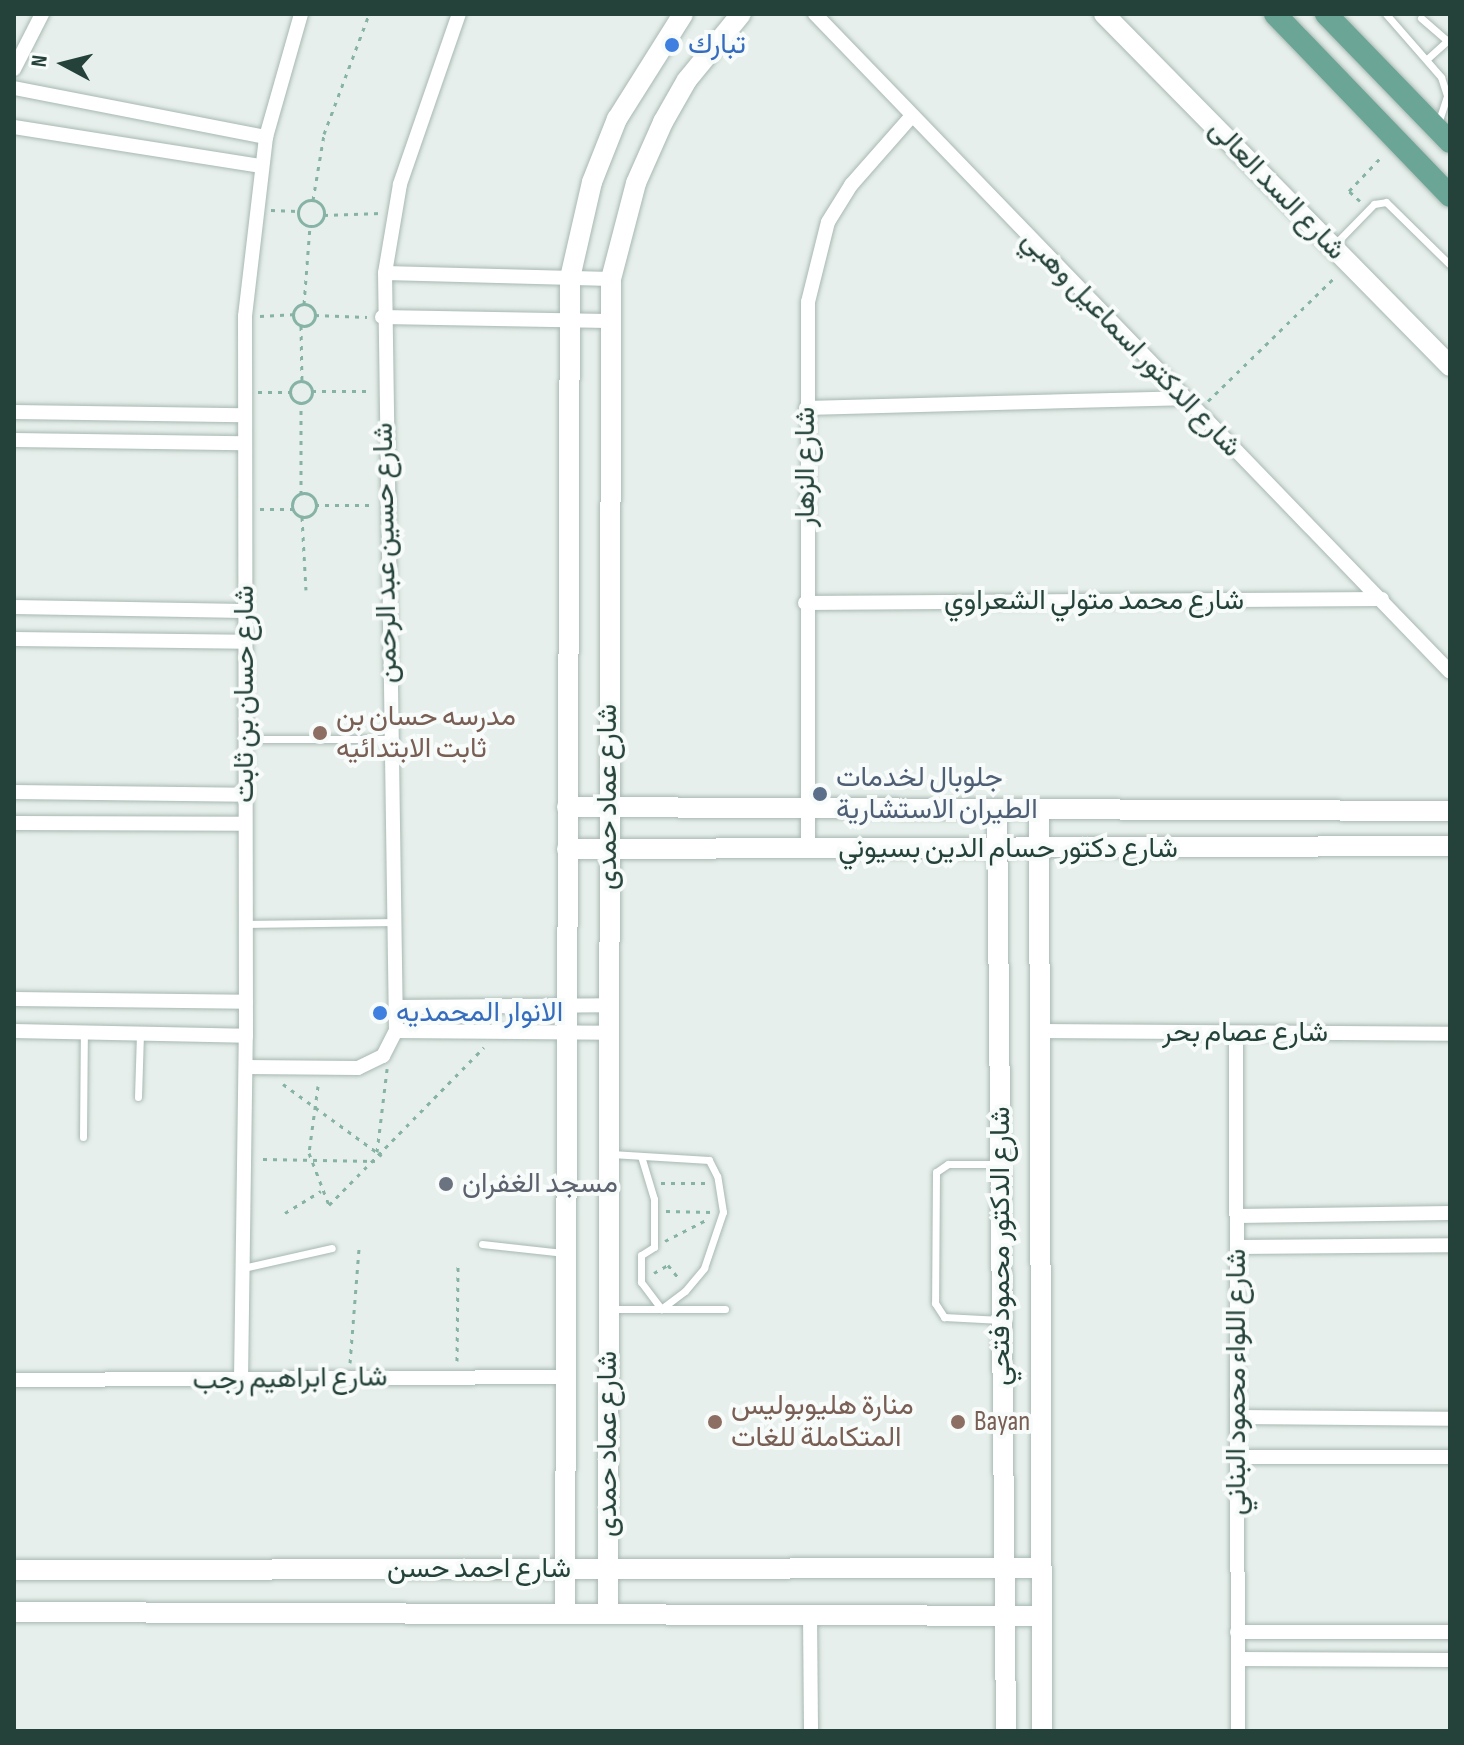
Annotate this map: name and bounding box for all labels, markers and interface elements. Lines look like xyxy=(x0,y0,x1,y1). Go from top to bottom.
north arrow xyxy=(24,24,104,104)
place label: تبارك xyxy=(688,28,746,62)
marker: تبارك xyxy=(663,36,681,54)
text: N xyxy=(26,54,54,68)
street label: شارع السد العالى xyxy=(1202,113,1352,267)
street label: شارع الدكتور اسماعيل وهبي xyxy=(1014,224,1248,464)
street label: شارع الزهار xyxy=(789,407,823,527)
street label: شارع حسين عبد الرحمن xyxy=(367,422,405,684)
street label: شارع محمد متولي الشعراوي xyxy=(944,584,1244,618)
street label: شارع حسان بن ثابت xyxy=(228,585,262,803)
place label: مدرسه حسان بن ثابت الابتدائيه xyxy=(336,700,516,766)
street label: شارع عماد حمدى xyxy=(591,704,625,890)
marker: مدرسه حسان بن ثابت الابتدائيه xyxy=(311,724,329,742)
place label: جلوبال لخدمات الطيران الاستشارية xyxy=(836,761,1038,827)
marker: جلوبال لخدمات الطيران الاستشارية xyxy=(811,785,829,803)
street label: شارع دكتور حسام الدين بسيوني xyxy=(838,832,1178,866)
place label: الانوار المحمديه xyxy=(396,996,563,1030)
marker: الانوار المحمديه xyxy=(371,1004,389,1022)
street label: شارع عصام بحر xyxy=(1162,1016,1328,1050)
street label: شارع الدكتور محمود فتحي xyxy=(984,1106,1018,1386)
place label: مسجد الغفران xyxy=(462,1167,618,1201)
marker: مسجد الغفران xyxy=(437,1175,455,1193)
street label: شارع اللواء محمود البناني xyxy=(1220,1249,1254,1515)
street label: شارع عماد حمدى xyxy=(591,1351,625,1537)
street label: شارع ابراهيم رجب xyxy=(192,1361,388,1397)
place label: منارة هليوبوليس المتكاملة للغات xyxy=(731,1389,914,1455)
place label: Bayan xyxy=(974,1405,1030,1439)
marker: منارة هليوبوليس المتكاملة للغات xyxy=(706,1413,724,1431)
marker: Bayan xyxy=(949,1413,967,1431)
street label: شارع احمد حسن xyxy=(387,1552,571,1586)

